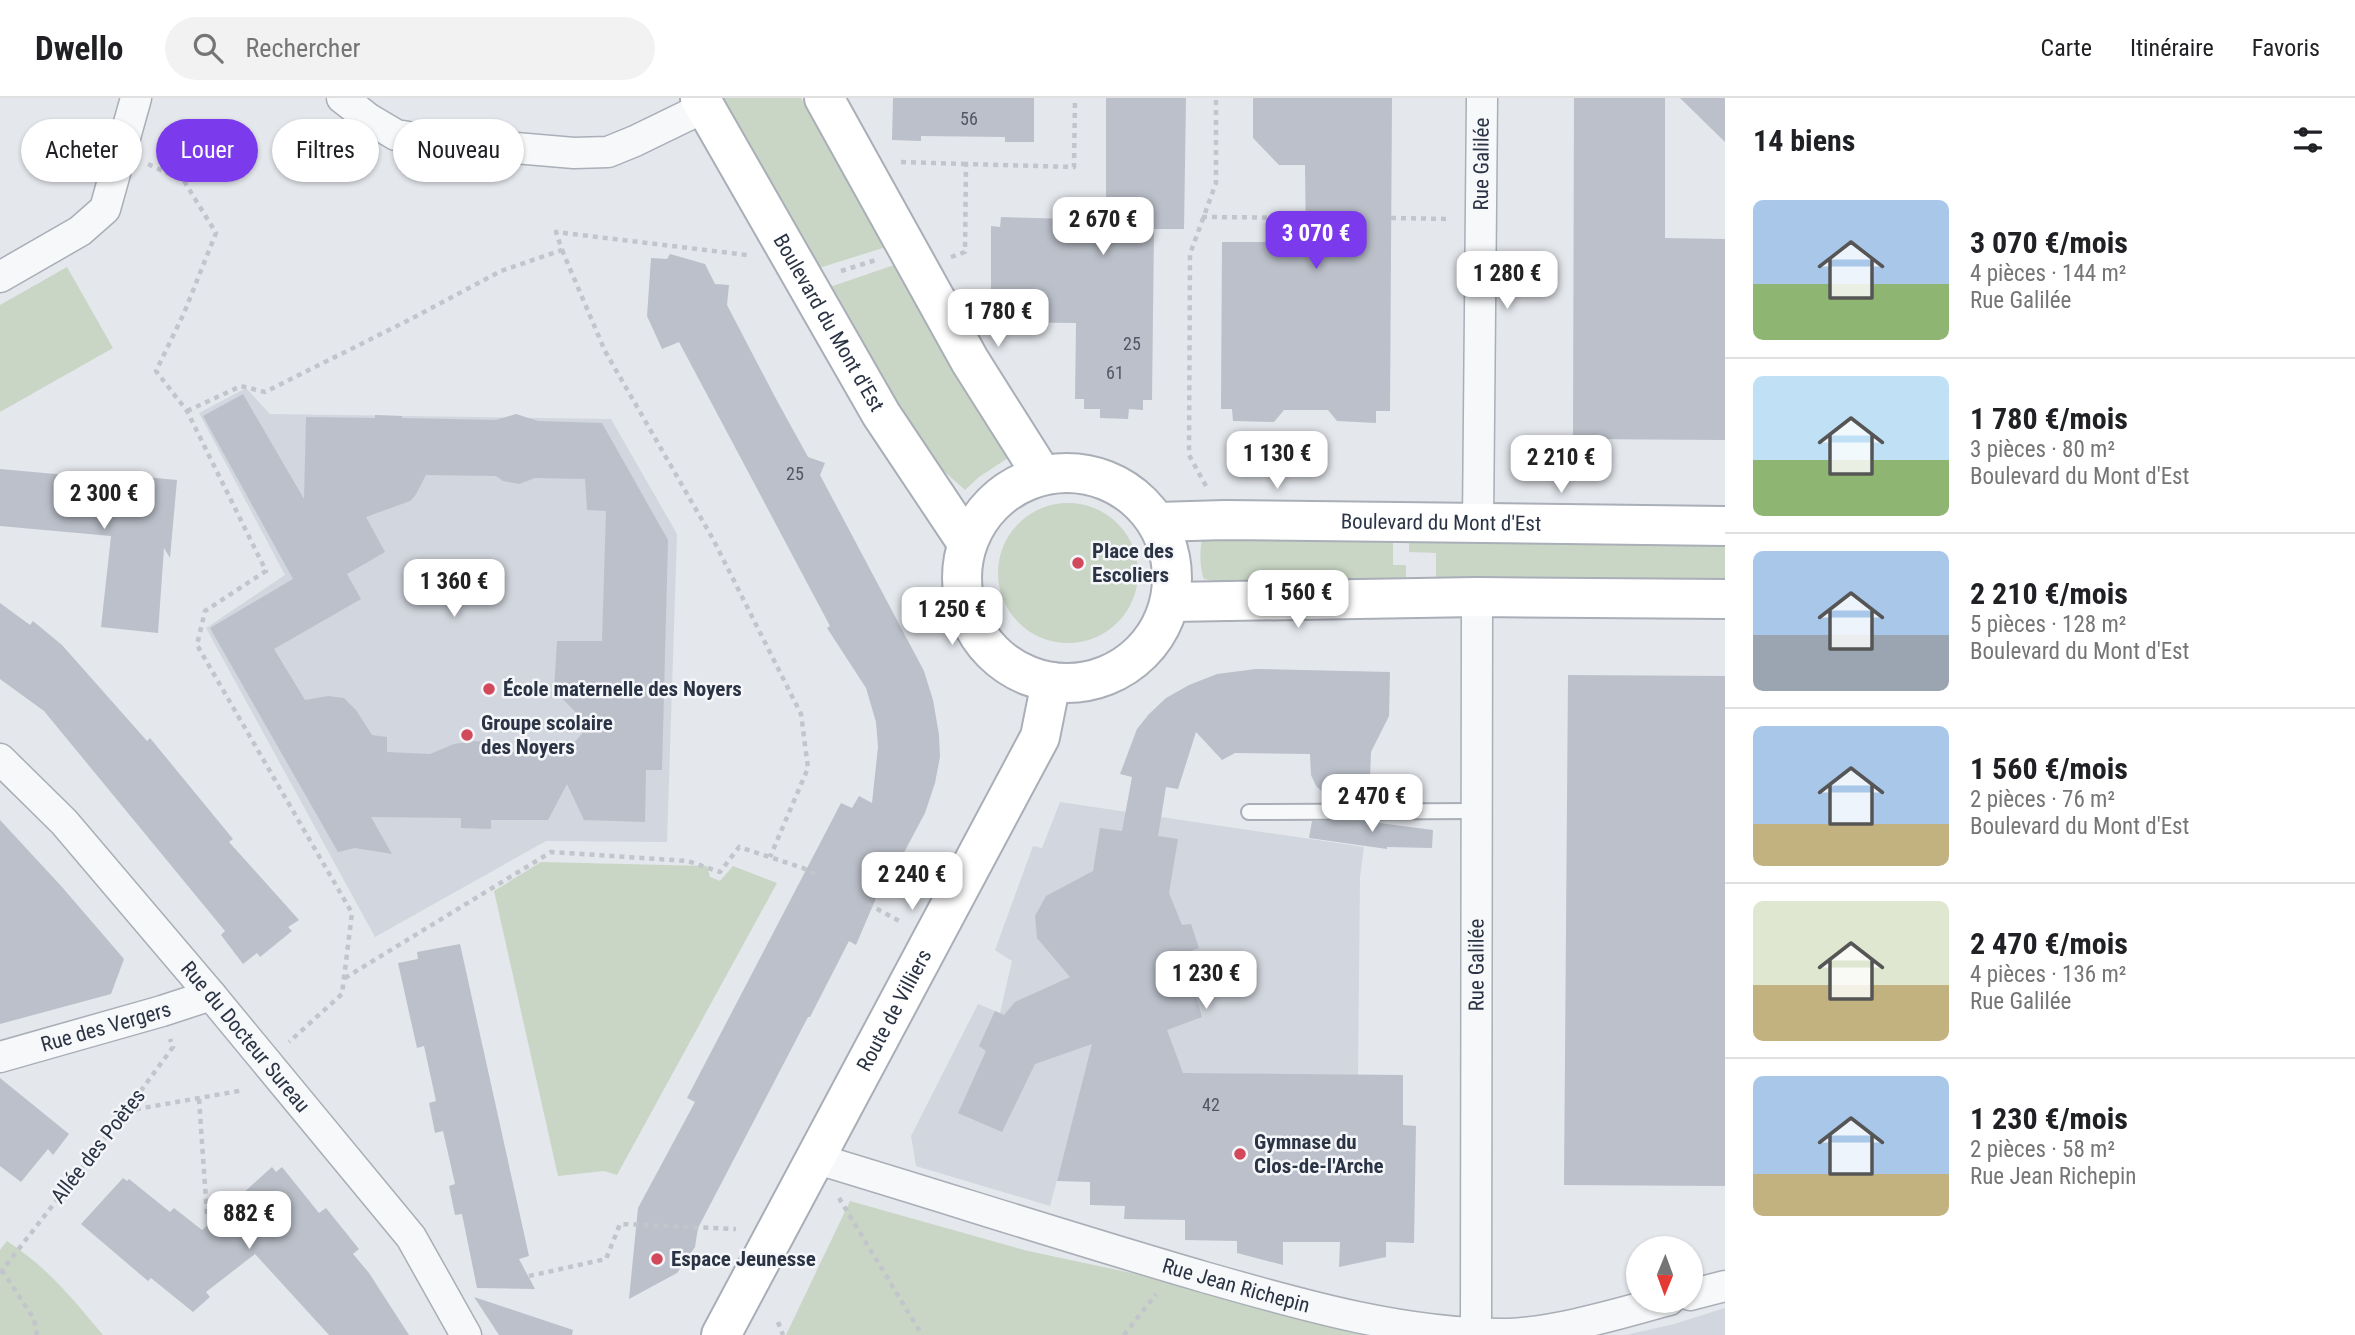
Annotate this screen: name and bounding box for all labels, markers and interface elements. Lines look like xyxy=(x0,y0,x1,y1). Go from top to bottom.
search box xyxy=(165,17,655,80)
text: Dwello xyxy=(35,29,123,68)
icon: search xyxy=(189,29,227,67)
text: Rechercher xyxy=(245,33,361,63)
text: Carte xyxy=(2041,34,2092,62)
text: Itinéraire xyxy=(2130,34,2214,62)
text: Favoris xyxy=(2252,34,2320,62)
house number: 56 xyxy=(960,108,978,129)
street label: Rue Galilée xyxy=(1469,117,1494,210)
chip: Acheter xyxy=(21,119,142,182)
chip: Louer xyxy=(156,119,258,182)
chip: Filtres xyxy=(272,119,379,182)
chip: Nouveau xyxy=(393,119,524,182)
icon: filters xyxy=(2289,121,2327,159)
text: 14 biens xyxy=(1753,123,1855,158)
pin: 2 670 € xyxy=(1038,198,1168,257)
text: 2 670 € xyxy=(1069,206,1137,233)
pin: 3 070 € xyxy=(1251,212,1381,271)
text: 3 070 € xyxy=(1282,220,1350,247)
text: 3 070 €/mois xyxy=(1970,225,2128,260)
icon: home xyxy=(1809,228,1893,312)
street label: Boulevard du Mont d'Est xyxy=(768,230,889,416)
pin: 1 280 € xyxy=(1442,252,1572,311)
text: 1 280 € xyxy=(1473,260,1541,287)
text: 4 pièces · 144 m² xyxy=(1970,260,2126,287)
text: Rue Galilée xyxy=(1970,287,2071,314)
pin: 1 780 € xyxy=(933,289,1063,349)
text: 1 780 € xyxy=(964,298,1032,325)
house number: 25 xyxy=(1123,333,1141,354)
house number: 61 xyxy=(1106,362,1124,383)
text: 1 780 €/mois xyxy=(1970,401,2128,436)
icon: home xyxy=(1809,404,1893,488)
pin: 1 130 € xyxy=(1212,432,1342,491)
pin: 2 210 € xyxy=(1496,436,1626,495)
text: 3 pièces · 80 m² xyxy=(1970,436,2115,463)
text: 1 130 € xyxy=(1243,440,1311,467)
text: 2 210 € xyxy=(1527,444,1595,471)
house number: 25 xyxy=(786,463,804,484)
text: Boulevard du Mont d'Est xyxy=(1970,463,2189,490)
pin: 2 300 € xyxy=(39,472,169,531)
text: 2 300 € xyxy=(70,480,138,507)
street label: Boulevard du Mont d'Est xyxy=(1341,509,1541,536)
place label: Place des Escoliers xyxy=(1092,539,1174,587)
marker: Place des Escoliers xyxy=(1070,555,1086,571)
pin: 1 360 € xyxy=(389,560,519,619)
text: 1 360 € xyxy=(420,568,488,595)
pin: 1 560 € xyxy=(1233,570,1363,630)
text: 2 210 €/mois xyxy=(1970,576,2128,611)
text: 1 560 € xyxy=(1264,579,1332,606)
icon: home xyxy=(1809,579,1893,663)
pin: 1 250 € xyxy=(887,588,1017,647)
text: 1 250 € xyxy=(918,596,986,623)
text: 5 pièces · 128 m² xyxy=(1970,611,2126,638)
text: Boulevard du Mont d'Est xyxy=(1970,638,2189,665)
place label: École maternelle des Noyers xyxy=(503,677,742,701)
marker: École maternelle des Noyers xyxy=(481,681,497,697)
place label: Groupe scolaire des Noyers xyxy=(481,711,613,759)
marker: Groupe scolaire des Noyers xyxy=(459,727,475,743)
text: 1 560 €/mois xyxy=(1970,751,2128,786)
icon: home xyxy=(1809,754,1893,838)
pin: 2 470 € xyxy=(1307,774,1437,834)
text: 2 470 € xyxy=(1338,783,1406,810)
text: 2 pièces · 76 m² xyxy=(1970,786,2115,813)
text: Boulevard du Mont d'Est xyxy=(1970,813,2189,840)
pin: 2 240 € xyxy=(847,852,977,912)
text: 2 240 € xyxy=(878,861,946,888)
street label: Rue Galilée xyxy=(1464,919,1489,1011)
text: 2 470 €/mois xyxy=(1970,926,2128,961)
icon: home xyxy=(1809,929,1893,1013)
street label: Route de Villiers xyxy=(852,945,937,1075)
pin: 1 230 € xyxy=(1141,951,1271,1011)
street label: Rue du Docteur Sureau xyxy=(176,957,315,1117)
text: 1 230 € xyxy=(1172,960,1240,987)
text: 4 pièces · 136 m² xyxy=(1970,961,2126,988)
text: Rue Galilée xyxy=(1970,988,2071,1015)
street label: Rue des Vergers xyxy=(38,997,174,1057)
street label: Allée des Poètes xyxy=(46,1084,150,1208)
house number: 42 xyxy=(1202,1094,1220,1115)
text: 1 230 €/mois xyxy=(1970,1101,2128,1136)
icon: home xyxy=(1809,1104,1893,1188)
place label: Gymnase du Clos-de-l'Arche xyxy=(1254,1130,1384,1178)
text: 2 pièces · 58 m² xyxy=(1970,1136,2115,1163)
marker: Gymnase du Clos-de-l'Arche xyxy=(1232,1146,1248,1162)
text: Rue Jean Richepin xyxy=(1970,1163,2136,1190)
pin: 882 € xyxy=(200,1192,298,1251)
text: 882 € xyxy=(223,1200,275,1227)
north arrow xyxy=(1626,1236,1703,1312)
map controls xyxy=(1626,1236,1703,1313)
place label: Espace Jeunesse xyxy=(671,1247,816,1271)
marker: Espace Jeunesse xyxy=(649,1251,665,1267)
street label: Rue Jean Richepin xyxy=(1159,1253,1312,1318)

